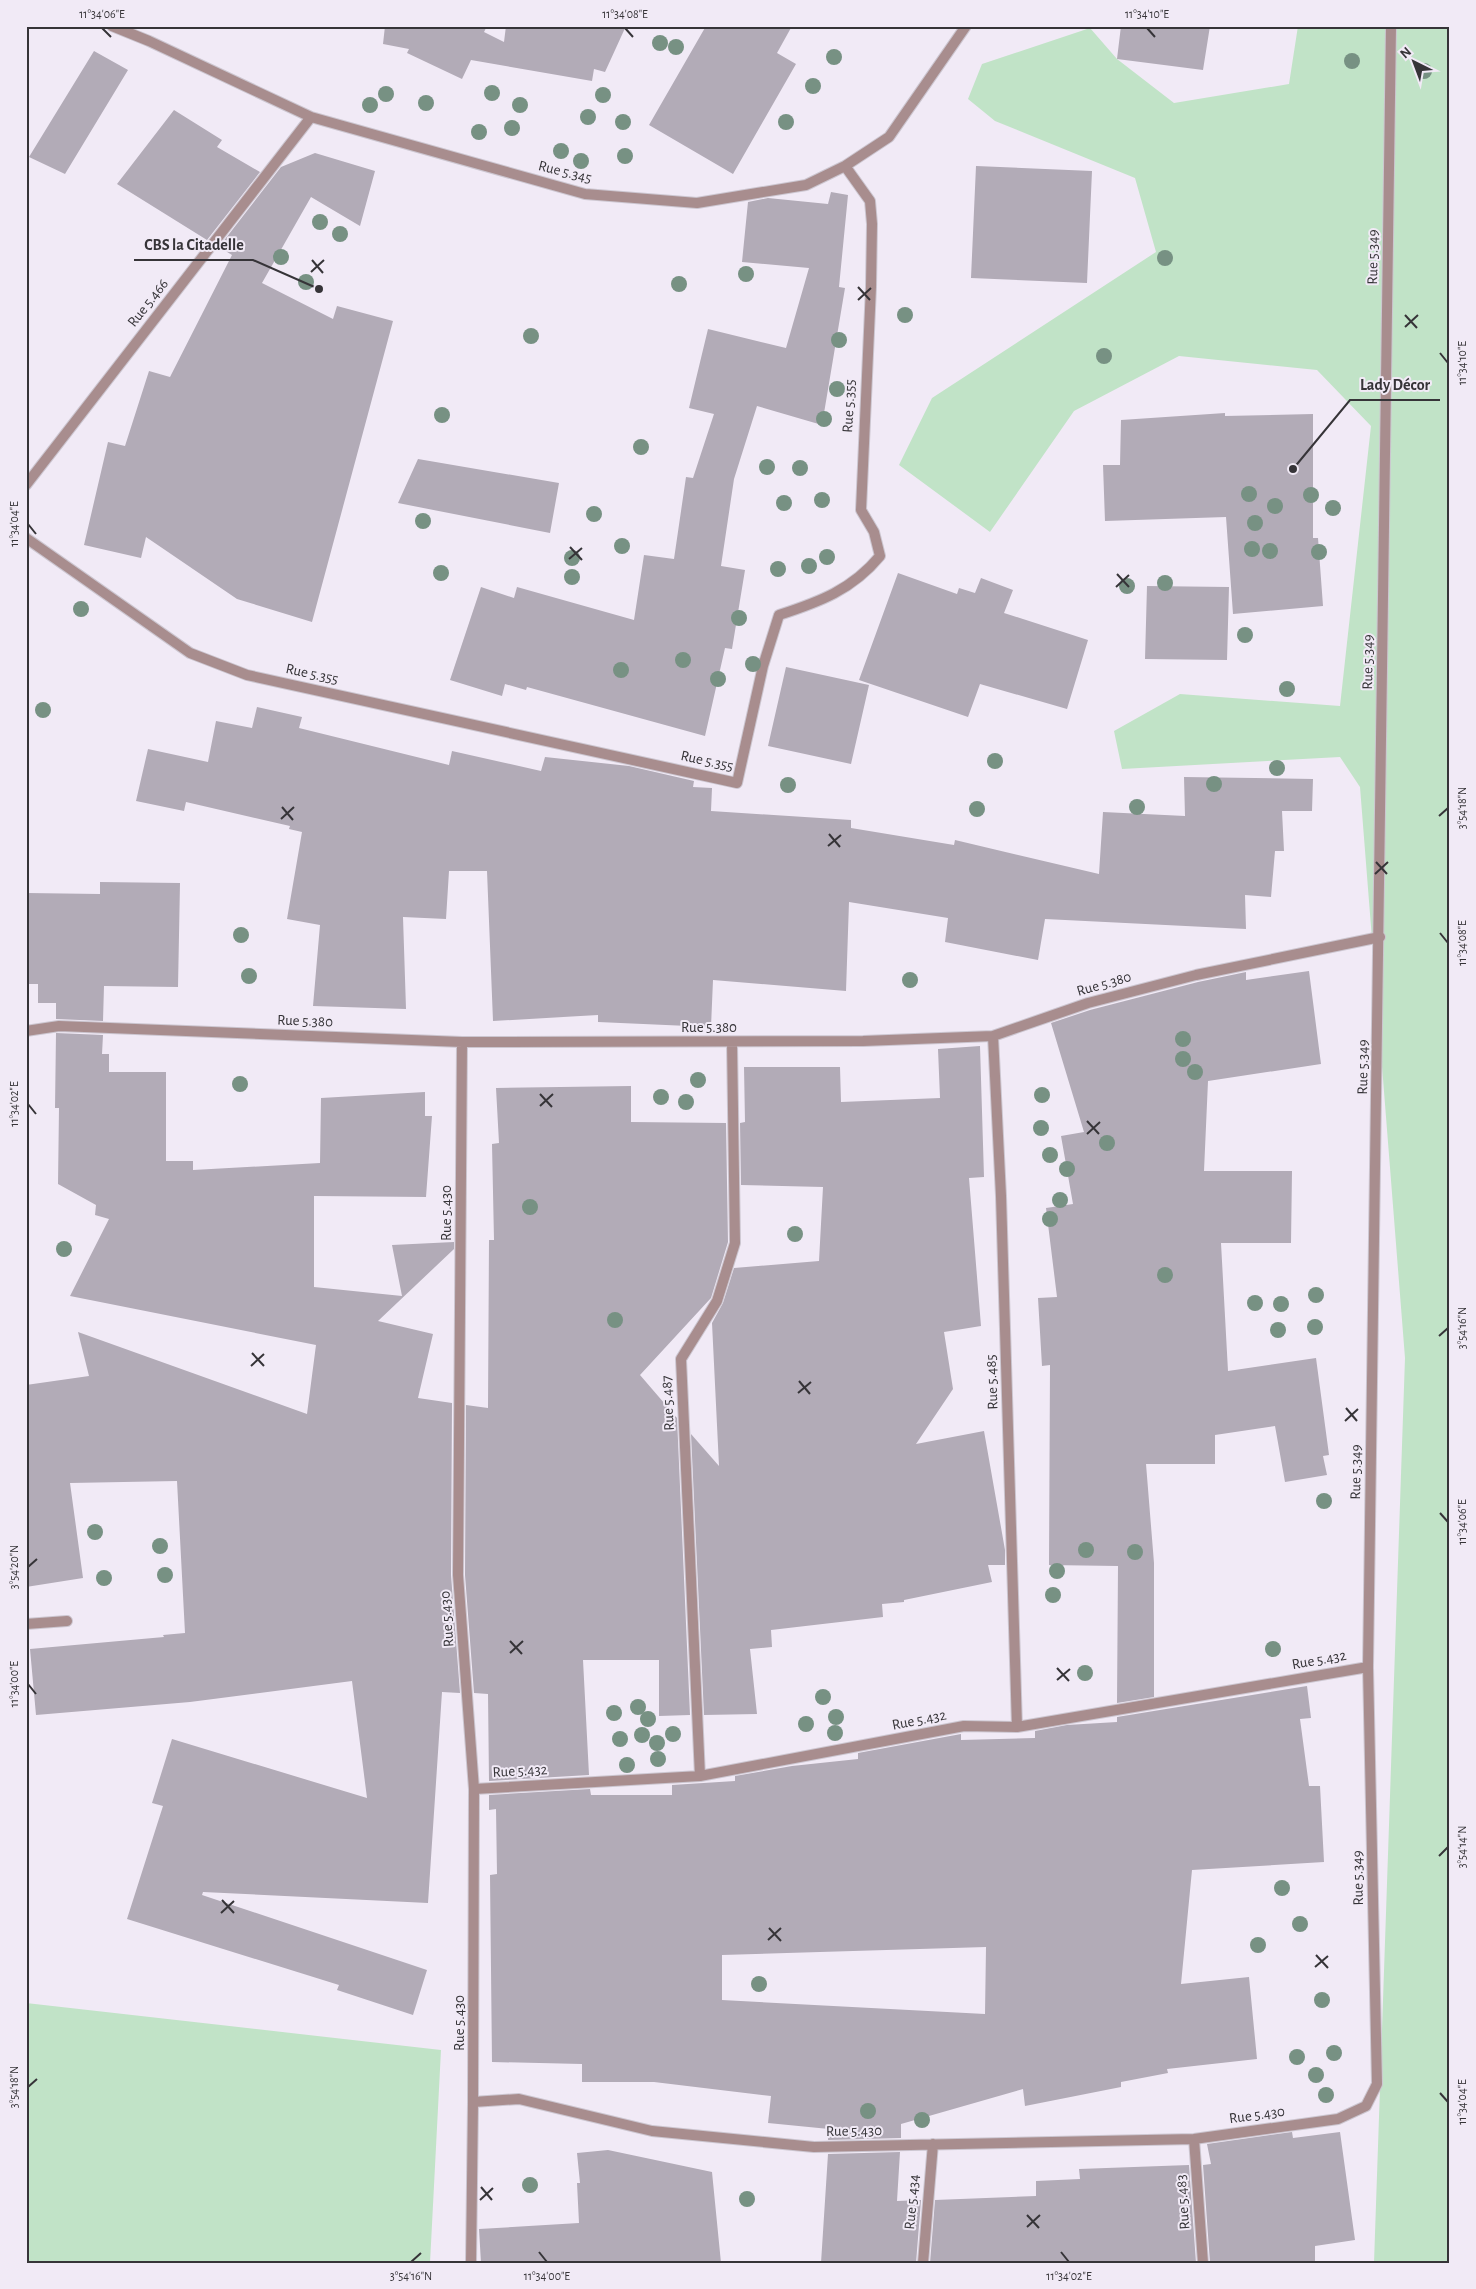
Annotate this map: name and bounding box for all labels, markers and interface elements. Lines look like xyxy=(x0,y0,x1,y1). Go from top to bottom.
text: 11°34'06"E xyxy=(79,8,125,20)
text: 11°34'08"E xyxy=(602,8,648,20)
text: 11°34'10"E xyxy=(1125,8,1169,20)
north arrow xyxy=(1388,38,1438,88)
text: N xyxy=(1398,45,1414,62)
street label: Rue 5.345 xyxy=(537,158,593,186)
callout: CBS la Citadelle xyxy=(134,229,253,260)
street label: Rue 5.349 xyxy=(1365,229,1381,285)
text: CBS la Citadelle xyxy=(144,237,244,253)
street label: Rue 5.466 xyxy=(125,276,171,330)
text: 11°34'10"E xyxy=(1456,341,1468,385)
callout: Lady Décor xyxy=(1350,369,1440,400)
text: Lady Décor xyxy=(1360,377,1430,394)
street label: Rue 5.355 xyxy=(840,379,858,433)
text: 11°34'04"E xyxy=(8,501,20,547)
street label: Rue 5.349 xyxy=(1360,634,1376,690)
street label: Rue 5.355 xyxy=(284,661,340,687)
street label: Rue 5.355 xyxy=(679,748,735,774)
text: 3°54'18"N xyxy=(1456,787,1468,829)
text: 11°34'08"E xyxy=(1456,920,1468,966)
street label: Rue 5.380 xyxy=(1075,969,1133,999)
street label: Rue 5.380 xyxy=(277,1013,333,1029)
street label: Rue 5.380 xyxy=(681,1020,737,1035)
street label: Rue 5.349 xyxy=(1355,1039,1371,1095)
text: 11°34'02"E xyxy=(8,1081,20,1127)
street label: Rue 5.430 xyxy=(439,1185,454,1241)
text: 3°54'16"N xyxy=(1456,1307,1468,1349)
street label: Rue 5.485 xyxy=(984,1354,1000,1410)
street label: Rue 5.487 xyxy=(659,1375,677,1431)
street label: Rue 5.349 xyxy=(1348,1444,1364,1500)
text: 11°34'06"E xyxy=(1456,1499,1468,1545)
text: 3°54'20"N xyxy=(8,1545,20,1589)
street label: Rue 5.430 xyxy=(438,1590,456,1647)
street label: Rue 5.432 xyxy=(1291,1648,1348,1672)
text: 11°34'00"E xyxy=(8,1661,20,1707)
street label: Rue 5.432 xyxy=(891,1707,948,1733)
street label: Rue 5.432 xyxy=(492,1762,548,1780)
text: 3°54'14"N xyxy=(1456,1826,1468,1868)
street label: Rue 5.349 xyxy=(1350,1850,1366,1906)
street label: Rue 5.430 xyxy=(452,1995,467,2051)
text: 3°54'18"N xyxy=(8,2066,20,2108)
text: 11°34'04"E xyxy=(1456,2079,1468,2125)
street label: Rue 5.430 xyxy=(1228,2104,1286,2126)
street label: Rue 5.430 xyxy=(826,2123,882,2139)
street label: Rue 5.434 xyxy=(902,2174,922,2230)
street label: Rue 5.483 xyxy=(1174,2174,1192,2230)
text: 3°54'16"N xyxy=(390,2270,432,2282)
text: 11°34'00"E xyxy=(524,2270,570,2282)
text: 11°34'02"E xyxy=(1046,2270,1092,2282)

